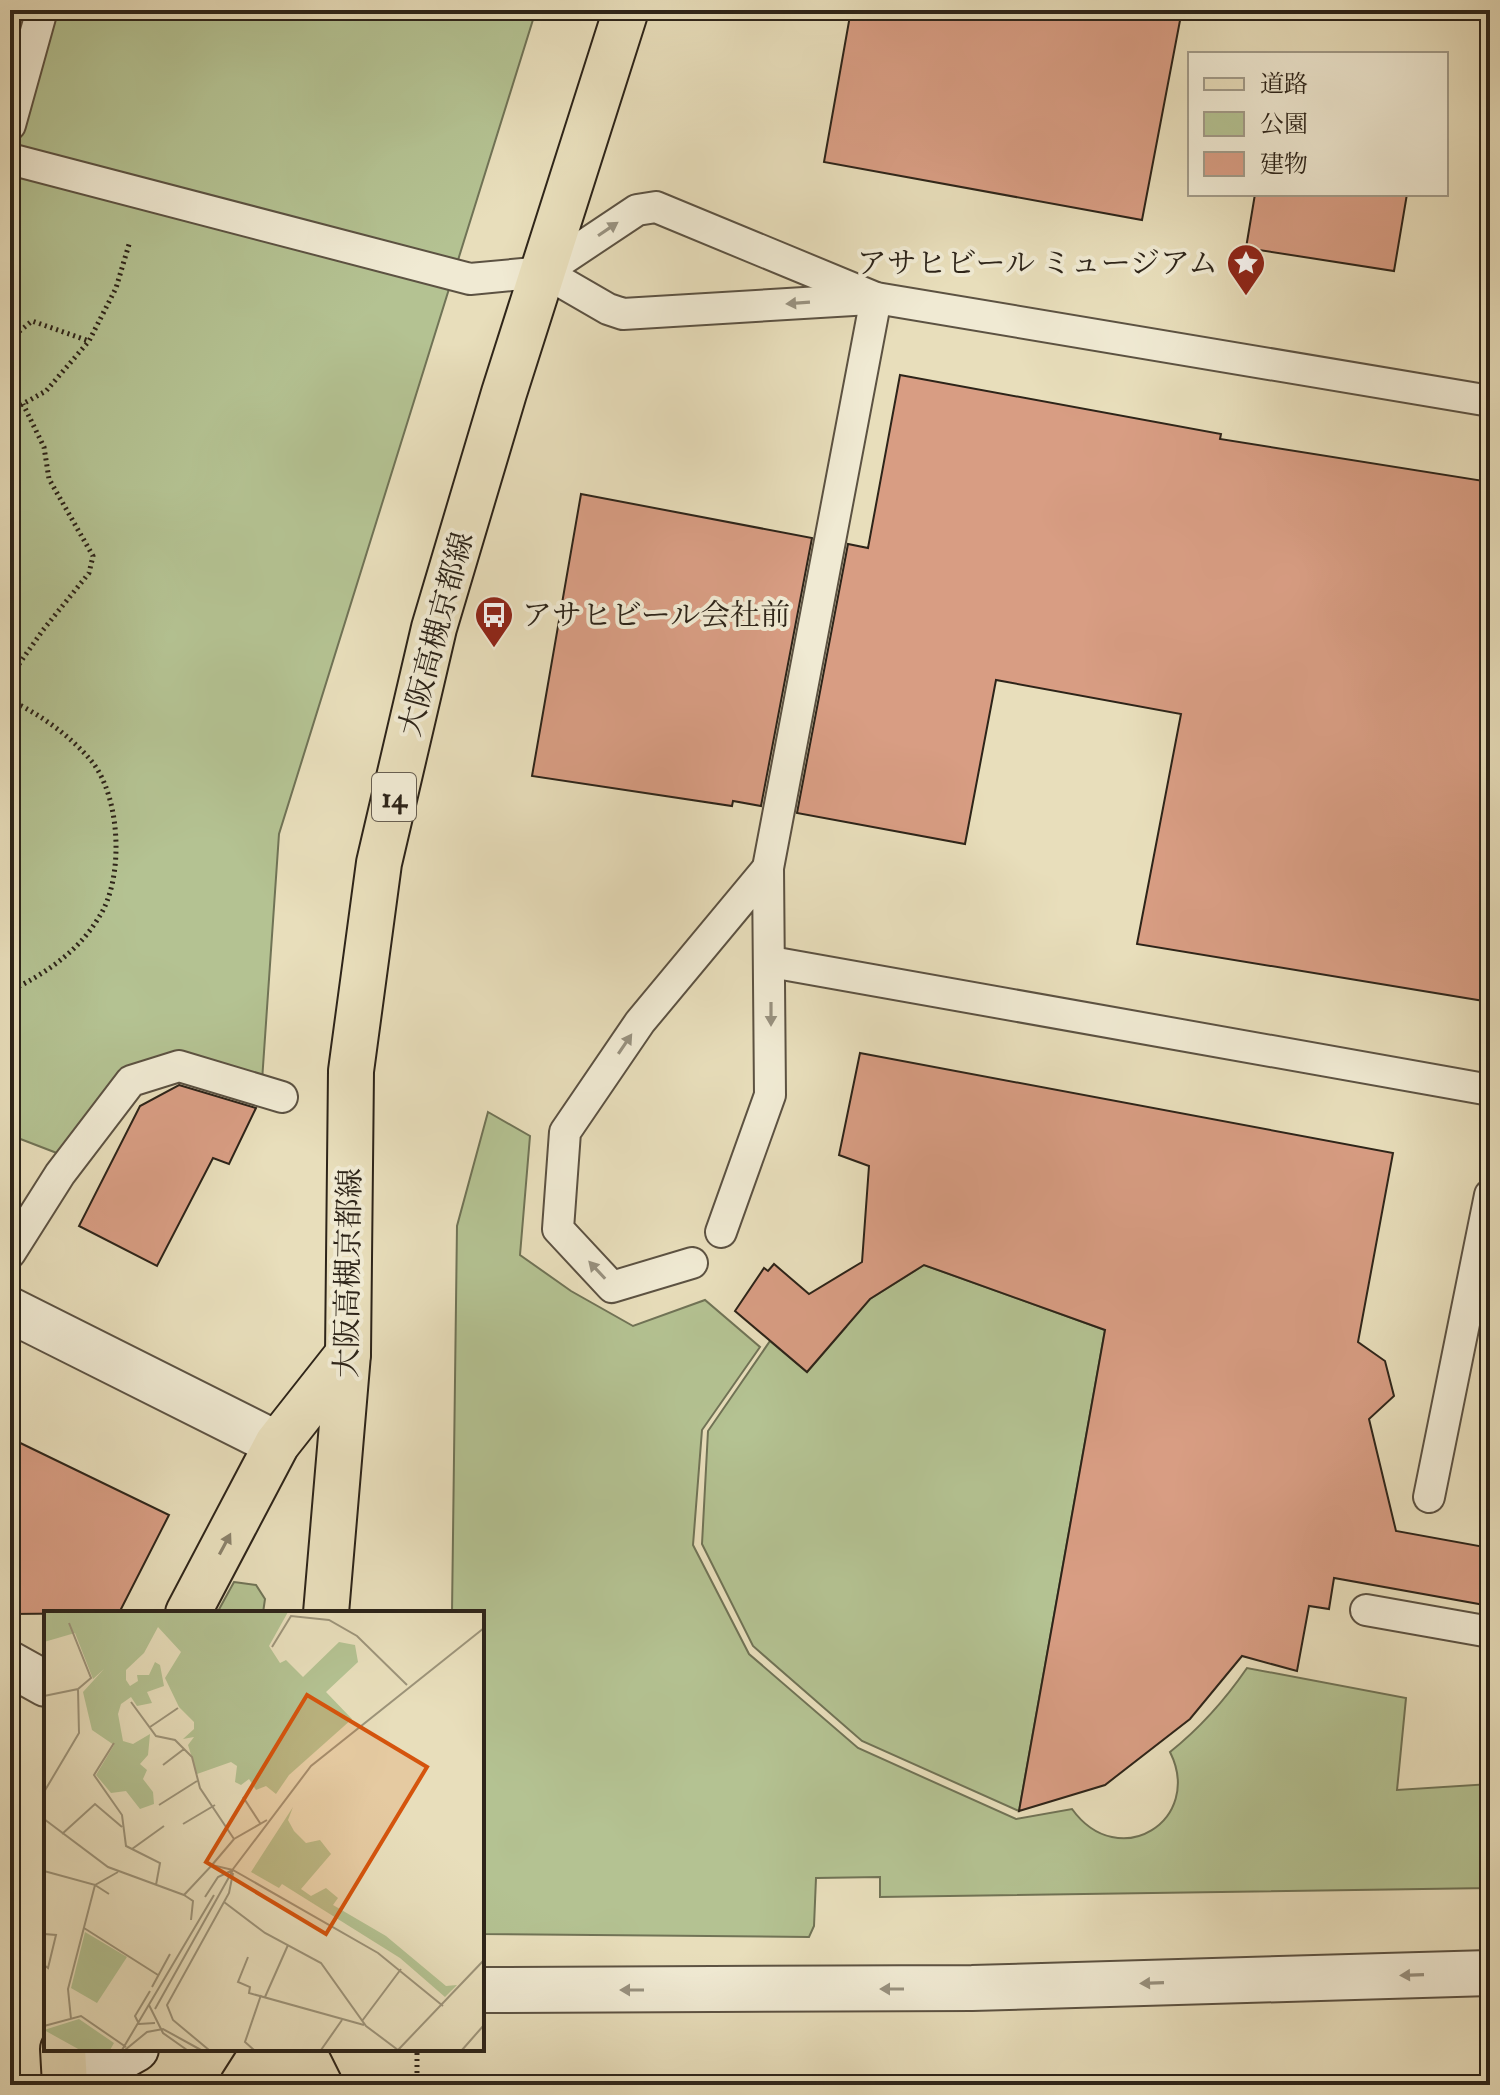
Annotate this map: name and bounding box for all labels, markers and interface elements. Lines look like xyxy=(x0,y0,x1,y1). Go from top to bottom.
legend xyxy=(1188,52,1448,196)
text: 道路 xyxy=(1260,69,1308,100)
text: 公園 xyxy=(1260,109,1308,140)
text: 建物 xyxy=(1260,149,1308,180)
one-way arrow xyxy=(598,221,619,236)
place icon: アサヒビール ミュージアム xyxy=(1225,242,1267,297)
place label: アサヒビール ミュージアム xyxy=(857,245,1218,282)
one-way arrow xyxy=(785,297,810,310)
street label: 大阪高槻京都線 xyxy=(391,528,482,740)
bus stop icon: アサヒビール会社前 xyxy=(473,594,515,649)
place label: アサヒビール会社前 xyxy=(522,597,790,634)
road number: 14 xyxy=(372,773,416,821)
one-way arrow xyxy=(764,1002,777,1027)
one-way arrow xyxy=(617,1033,632,1054)
street label: 大阪高槻京都線 xyxy=(328,1168,369,1378)
one-way arrow xyxy=(588,1261,606,1280)
one-way arrow xyxy=(218,1532,231,1555)
inset map xyxy=(44,1611,484,2051)
one-way arrow xyxy=(1399,1969,1424,1982)
one-way arrow xyxy=(1139,1976,1164,1989)
one-way arrow xyxy=(879,1983,904,1995)
one-way arrow xyxy=(619,1984,644,1996)

